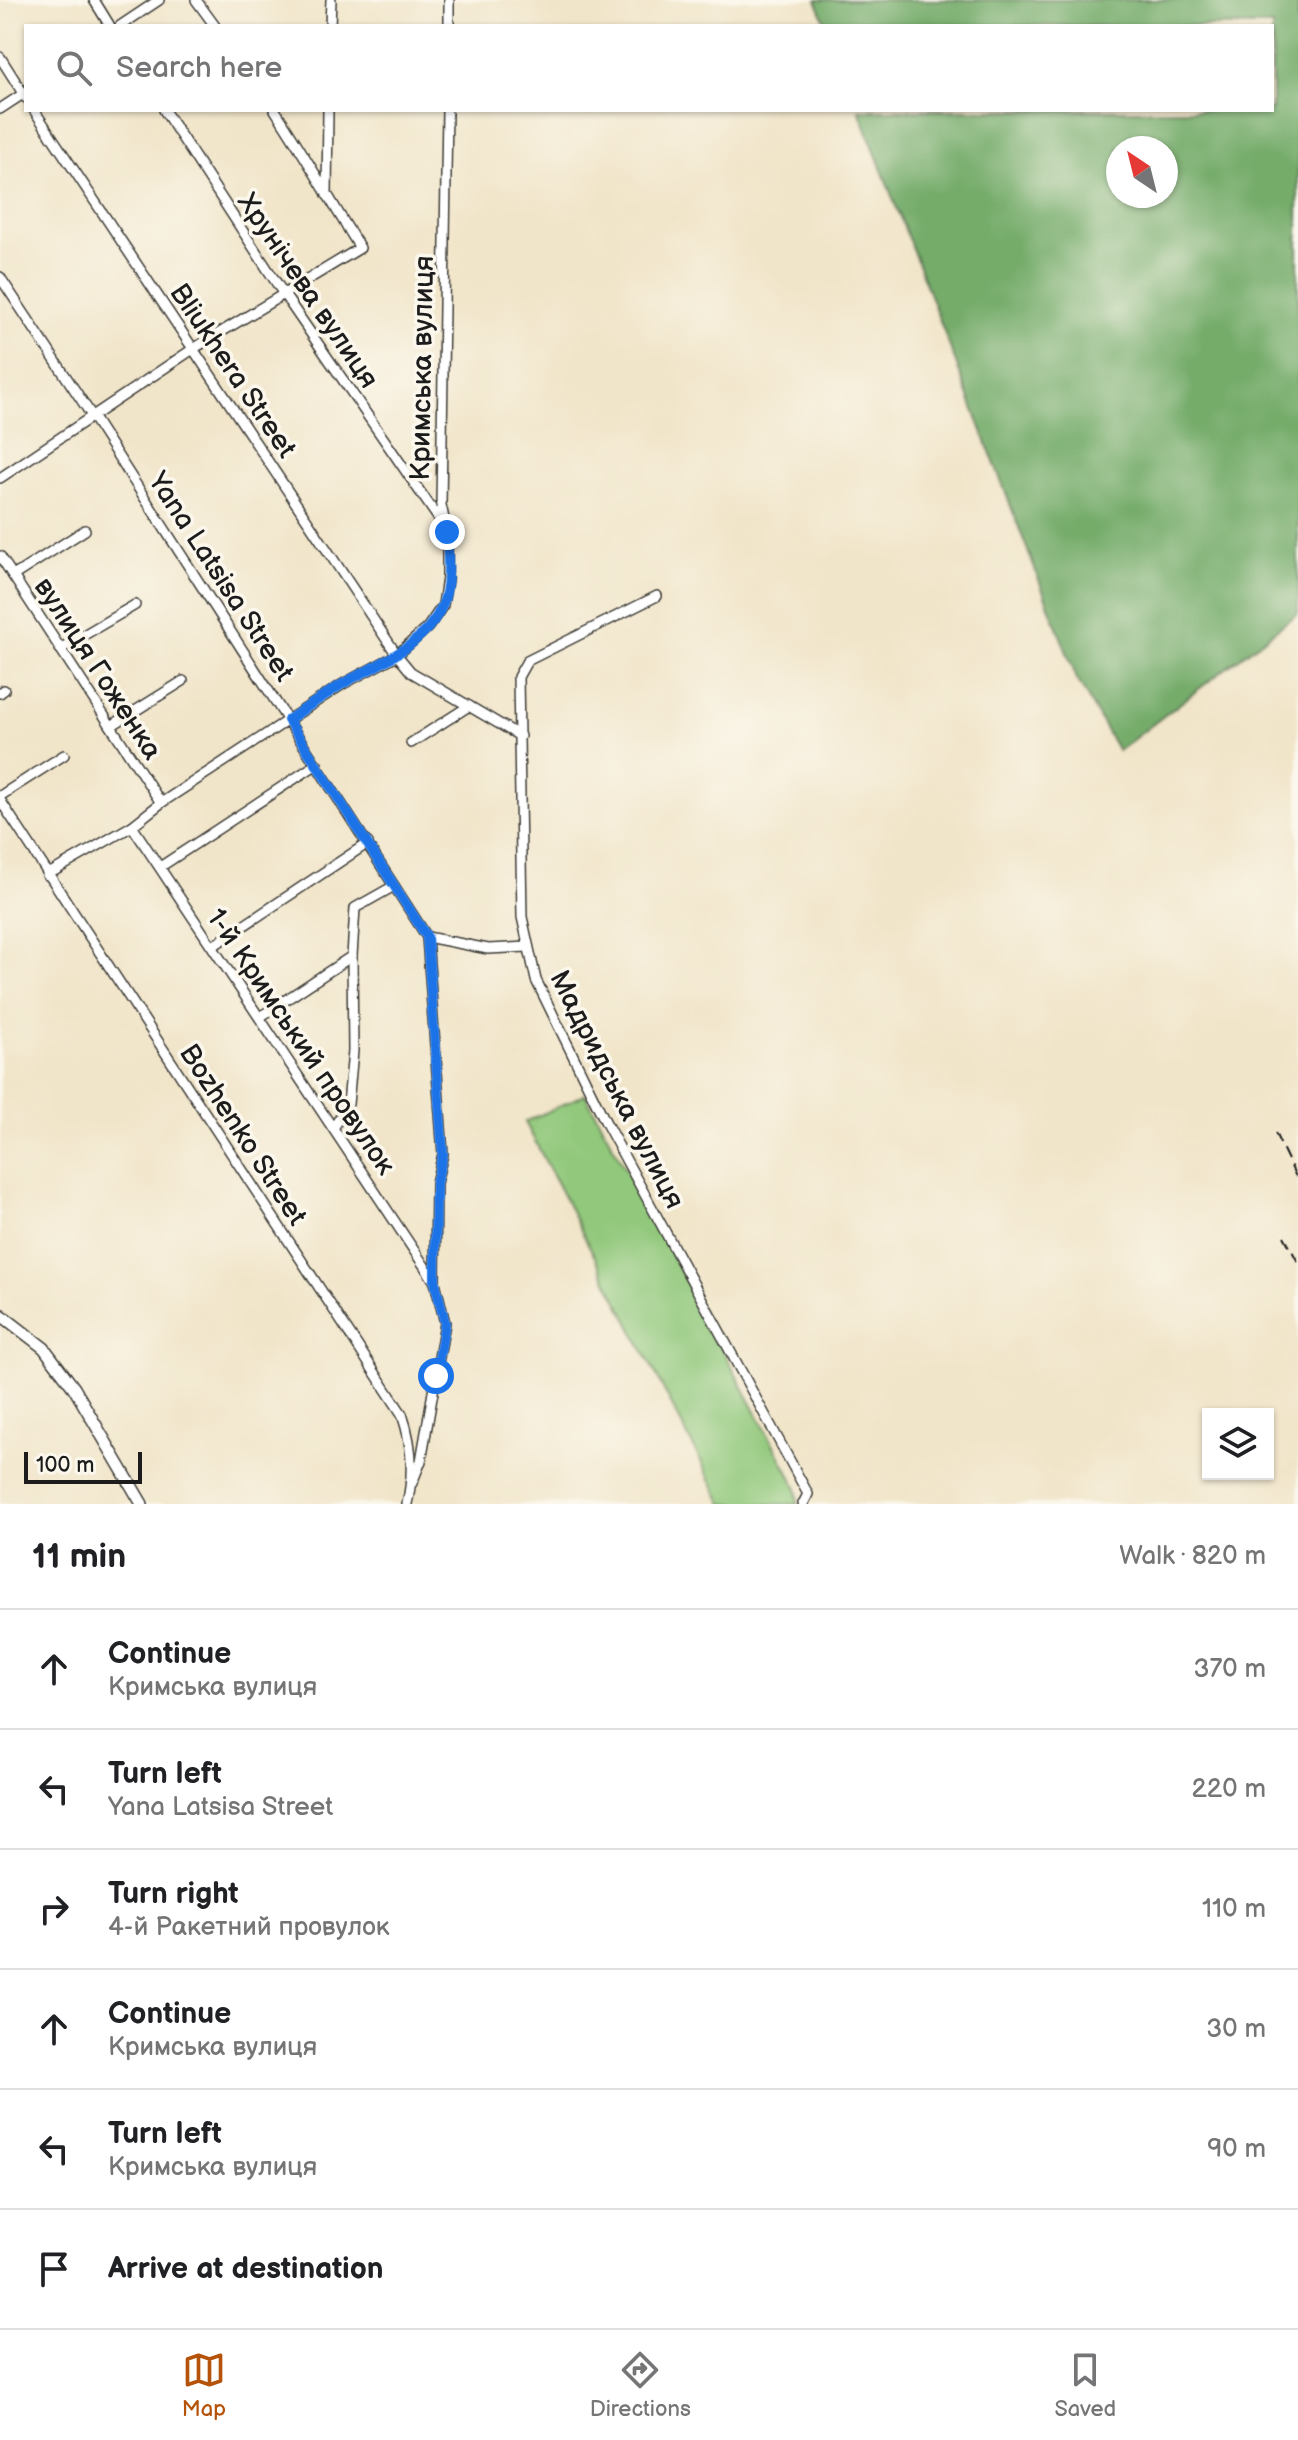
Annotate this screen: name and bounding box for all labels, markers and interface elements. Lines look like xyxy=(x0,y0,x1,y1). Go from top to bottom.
search box xyxy=(24,24,1274,112)
icon: search xyxy=(52,46,96,90)
text: Search here xyxy=(116,50,282,86)
north arrow xyxy=(1106,136,1178,208)
street label: Хрунічева вулиця xyxy=(230,187,385,395)
street label: Кримська вулиця xyxy=(404,255,441,481)
street label: Bliukhera Street xyxy=(162,278,303,464)
street label: Yana Latsisa Street xyxy=(140,465,301,688)
route end xyxy=(429,514,465,550)
street label: вулиця Гоженка xyxy=(27,572,169,766)
street label: 1-й Кримський провулок xyxy=(199,903,402,1181)
street label: Мадридська вулиця xyxy=(542,965,691,1214)
street label: Bozhenko Street xyxy=(172,1038,314,1232)
route start xyxy=(418,1358,454,1394)
map controls xyxy=(1202,1408,1274,1480)
button: layers xyxy=(1202,1408,1274,1480)
scale bar xyxy=(24,1448,142,1484)
text: 100 m xyxy=(36,1452,95,1479)
text: 11 min xyxy=(32,1536,126,1577)
text: Walk · 820 m xyxy=(1119,1541,1266,1572)
text: Continue xyxy=(108,1636,231,1672)
icon: ahead xyxy=(32,1647,76,1691)
text: 370 m xyxy=(1193,1654,1266,1685)
text: Кримська вулиця xyxy=(108,1672,317,1703)
text: Turn left xyxy=(108,1756,222,1792)
icon: left xyxy=(32,1767,76,1811)
text: 220 m xyxy=(1192,1774,1266,1805)
text: Yana Latsisa Street xyxy=(108,1792,333,1823)
text: Turn right xyxy=(108,1876,239,1912)
icon: right xyxy=(32,1887,76,1931)
text: 110 m xyxy=(1202,1894,1266,1925)
text: 4-й Ракетний провулок xyxy=(108,1912,390,1943)
text: Continue xyxy=(108,1996,231,2032)
icon: ahead xyxy=(32,2007,76,2051)
text: 30 m xyxy=(1206,2014,1266,2045)
text: Кримська вулиця xyxy=(108,2032,317,2063)
text: Turn left xyxy=(108,2116,222,2152)
icon: left xyxy=(32,2127,76,2171)
text: 90 m xyxy=(1207,2134,1266,2165)
text: Кримська вулиця xyxy=(108,2152,317,2183)
icon: arrive xyxy=(32,2247,76,2291)
text: Arrive at destination xyxy=(108,2251,384,2287)
tab: Map xyxy=(182,2348,226,2423)
tab: Directions xyxy=(590,2348,691,2423)
tab: Saved xyxy=(1054,2348,1116,2423)

